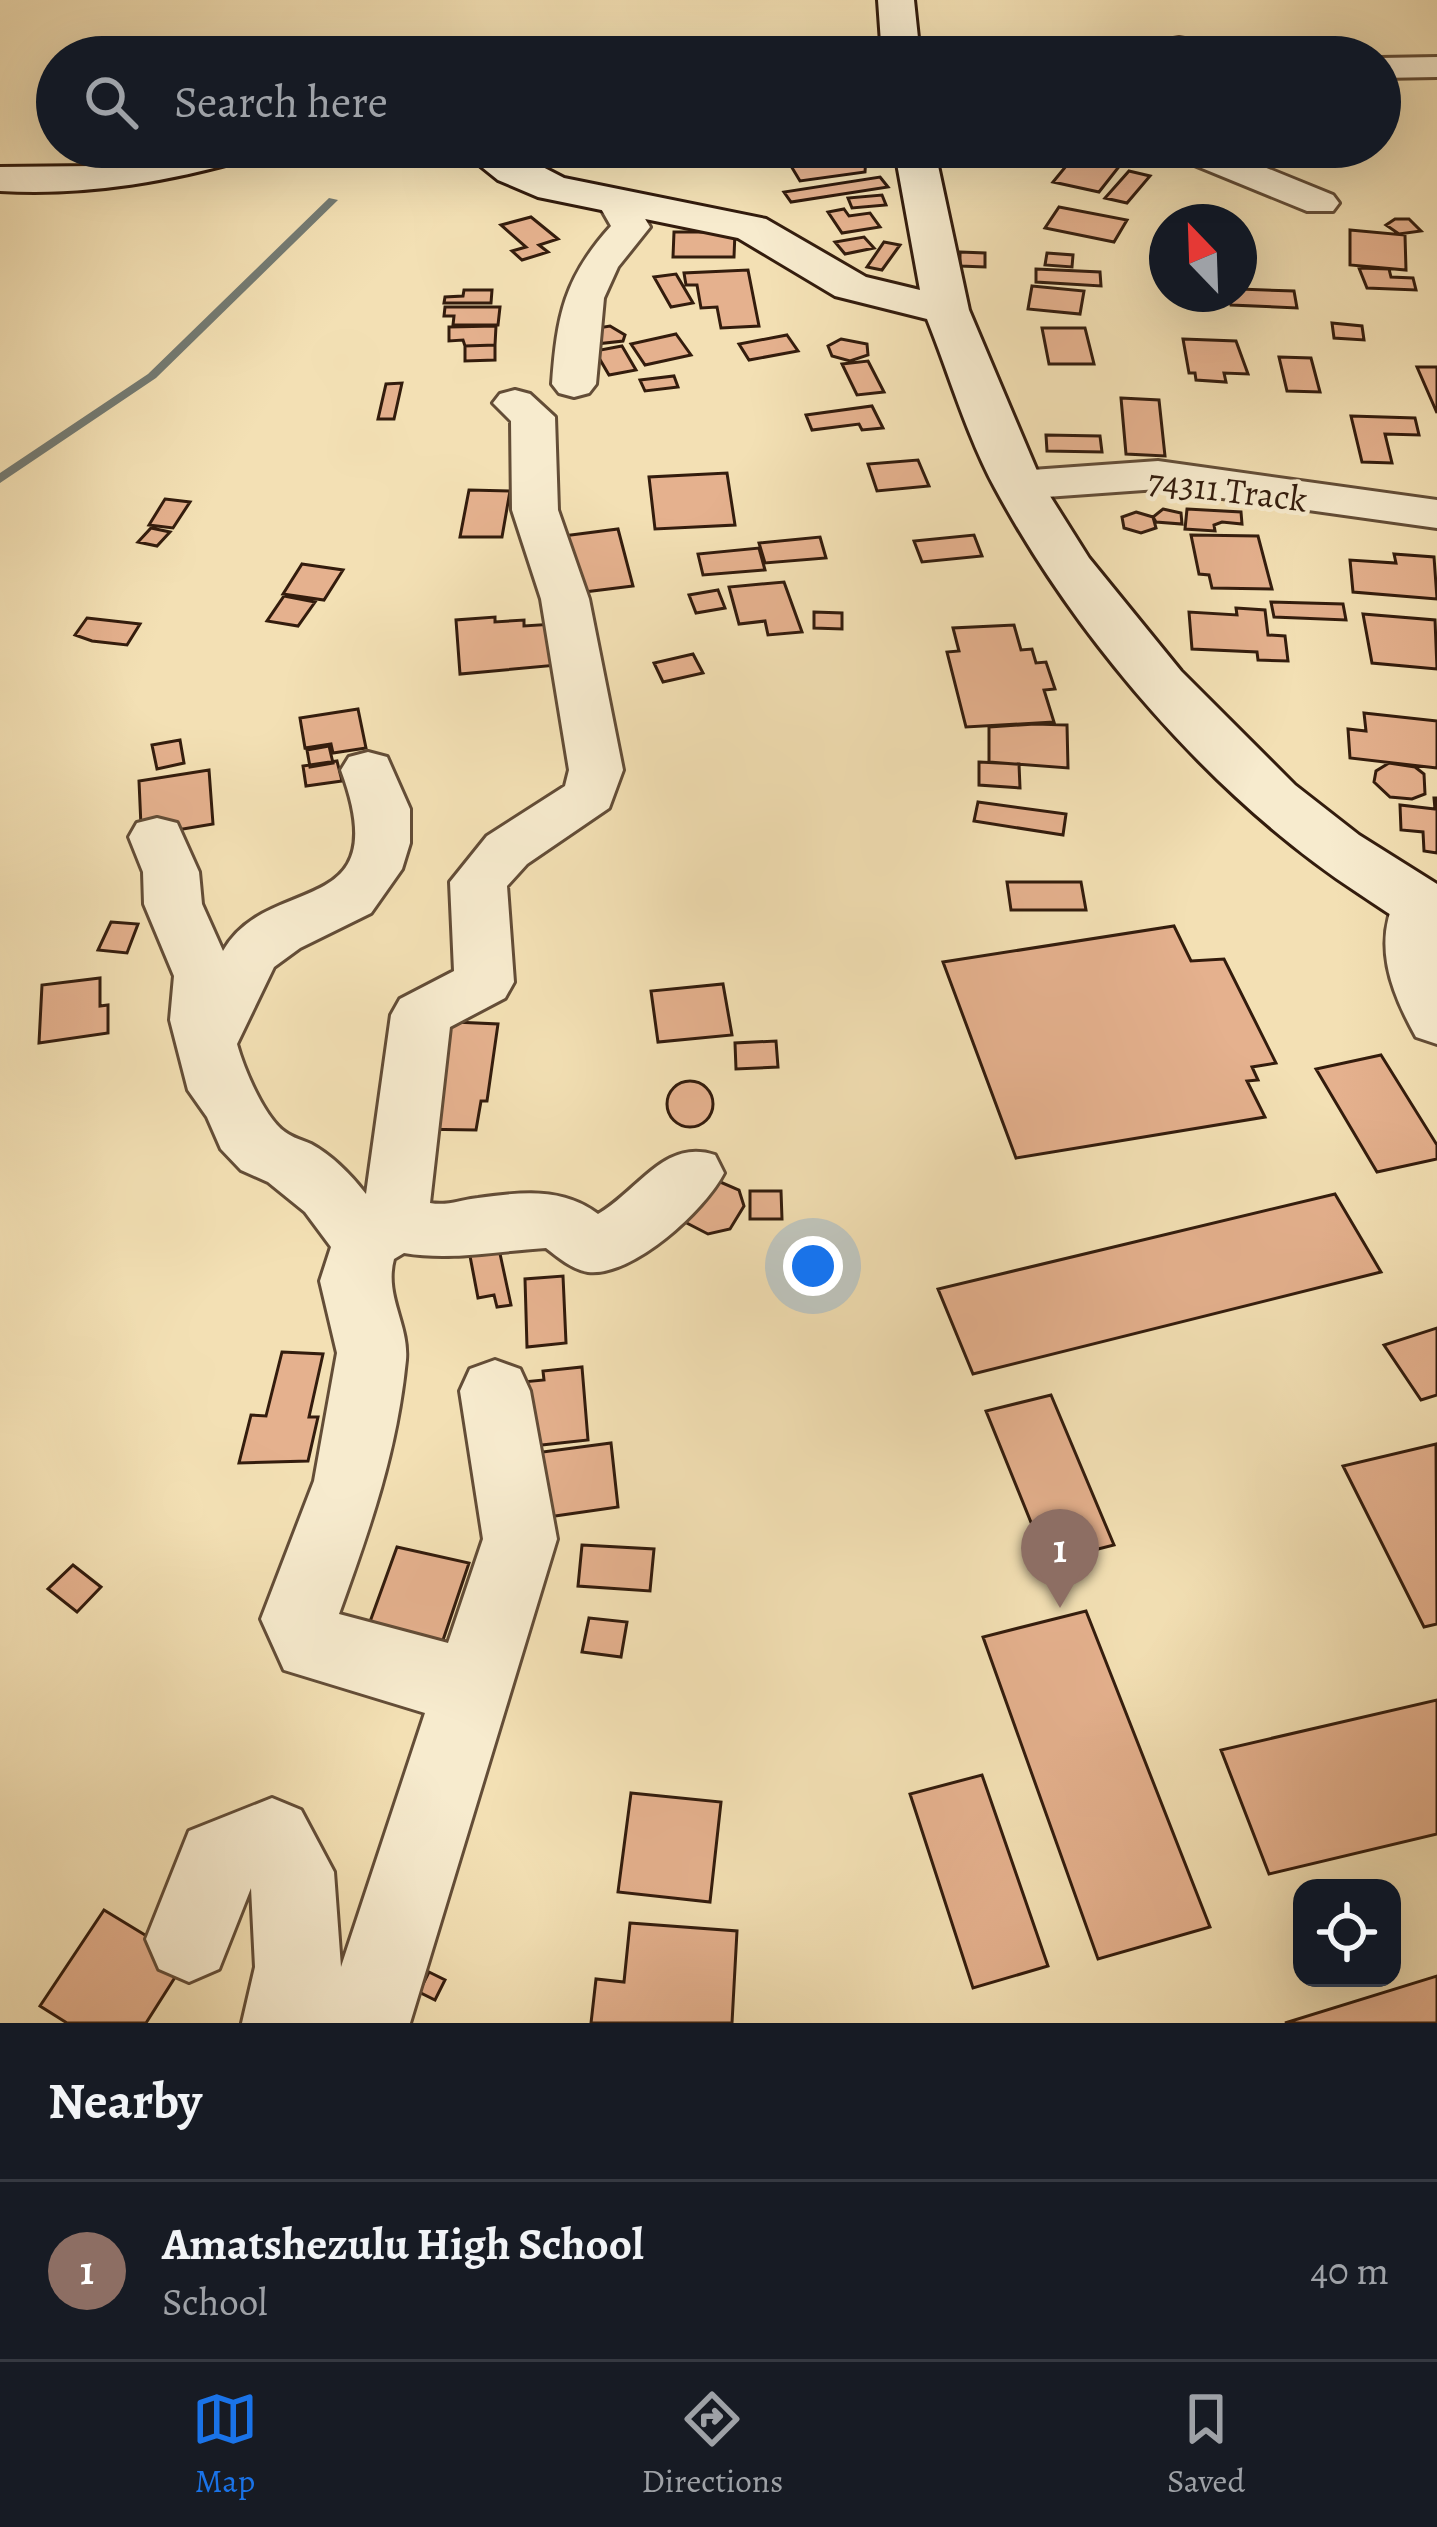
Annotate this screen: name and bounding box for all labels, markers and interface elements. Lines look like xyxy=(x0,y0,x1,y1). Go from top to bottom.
search box xyxy=(36,36,1401,168)
icon: search xyxy=(78,69,144,135)
text: Search here xyxy=(174,71,388,133)
north arrow xyxy=(1149,204,1257,312)
street label: 74311 Track xyxy=(1146,455,1310,524)
your location xyxy=(783,1236,843,1296)
pin: 1 xyxy=(1021,1509,1099,1608)
map controls xyxy=(1293,1879,1401,1987)
button: locate xyxy=(1293,1879,1401,1987)
text: Nearby xyxy=(48,2066,202,2136)
text: Amatshezulu High School xyxy=(162,2213,644,2275)
text: 1 xyxy=(80,2244,94,2297)
text: 40 m xyxy=(1310,2244,1389,2297)
text: School xyxy=(162,2275,268,2328)
tab: Map xyxy=(192,2386,258,2503)
tab: Directions xyxy=(642,2386,783,2503)
tab: Saved xyxy=(1167,2386,1245,2503)

